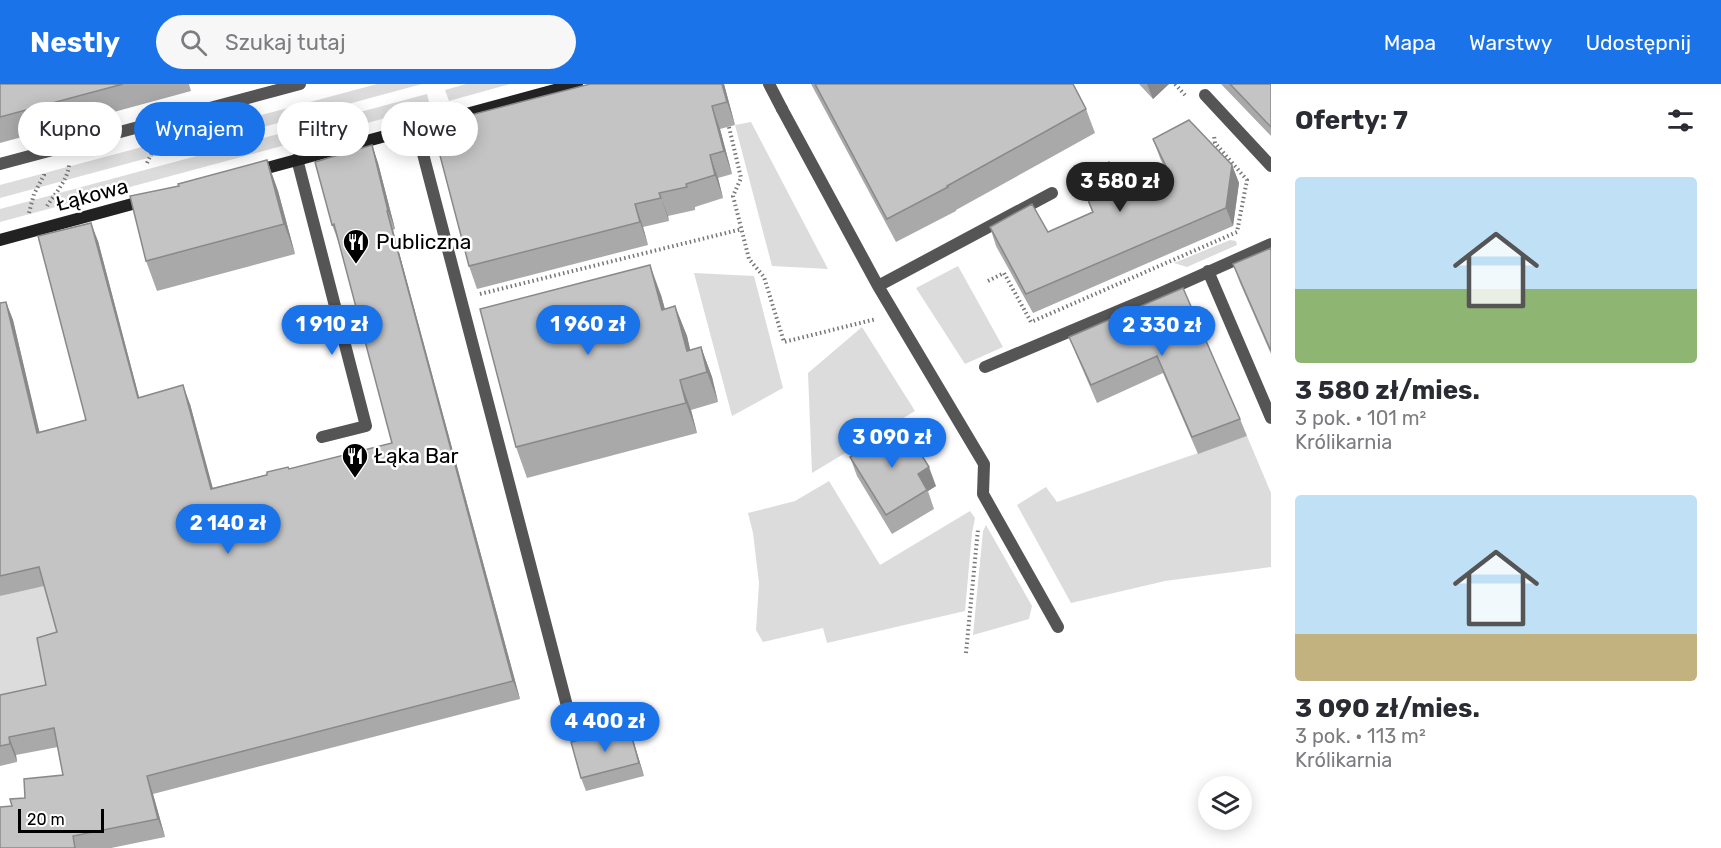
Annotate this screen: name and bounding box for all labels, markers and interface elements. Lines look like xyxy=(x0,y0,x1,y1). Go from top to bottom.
search box xyxy=(156,15,576,69)
text: Nestly xyxy=(30,26,120,59)
icon: search xyxy=(177,26,210,59)
text: Szukaj tutaj xyxy=(225,29,346,56)
text: Mapa xyxy=(1384,30,1436,55)
text: Warstwy xyxy=(1469,30,1552,55)
text: Udostępnij xyxy=(1585,30,1691,55)
chip: Kupno xyxy=(18,102,122,156)
chip: Wynajem xyxy=(134,102,265,156)
chip: Filtry xyxy=(277,102,369,156)
chip: Nowe xyxy=(381,102,478,156)
icon: filters xyxy=(1664,104,1697,137)
text: Oferty: 7 xyxy=(1295,105,1408,136)
pin: 3 580 zł xyxy=(1058,162,1182,213)
text: 3 580 zł xyxy=(1080,169,1160,193)
street label: Łąkowa xyxy=(53,173,131,216)
icon: home xyxy=(1442,216,1550,324)
restaurant icon: Publiczna xyxy=(341,227,371,265)
place label: Publiczna xyxy=(376,229,471,254)
pin: 1 910 zł xyxy=(270,305,394,356)
pin: 1 960 zł xyxy=(526,305,650,356)
pin: 2 330 zł xyxy=(1100,306,1224,357)
text: 1 910 zł xyxy=(296,312,368,336)
text: 1 960 zł xyxy=(550,312,626,336)
text: 2 330 zł xyxy=(1122,313,1202,337)
text: 3 580 zł/mies. xyxy=(1295,375,1480,406)
text: 3 pok. · 101 m² xyxy=(1295,406,1426,430)
pin: 3 090 zł xyxy=(830,418,954,469)
text: 3 090 zł xyxy=(852,425,932,449)
text: Królikarnia xyxy=(1295,430,1392,454)
restaurant icon: Łąka Bar xyxy=(340,441,370,479)
place label: Łąka Bar xyxy=(374,443,459,468)
pin: 2 140 zł xyxy=(166,504,290,555)
text: 2 140 zł xyxy=(190,511,266,535)
icon: home xyxy=(1442,534,1550,642)
text: 3 090 zł/mies. xyxy=(1295,693,1480,724)
pin: 4 400 zł xyxy=(543,702,667,753)
text: 4 400 zł xyxy=(565,709,645,733)
text: 3 pok. · 113 m² xyxy=(1295,724,1426,748)
text: Królikarnia xyxy=(1295,748,1392,772)
map controls xyxy=(1198,776,1252,830)
button: layers xyxy=(1198,776,1252,830)
scale bar xyxy=(18,806,104,834)
text: 20 m xyxy=(27,810,65,829)

